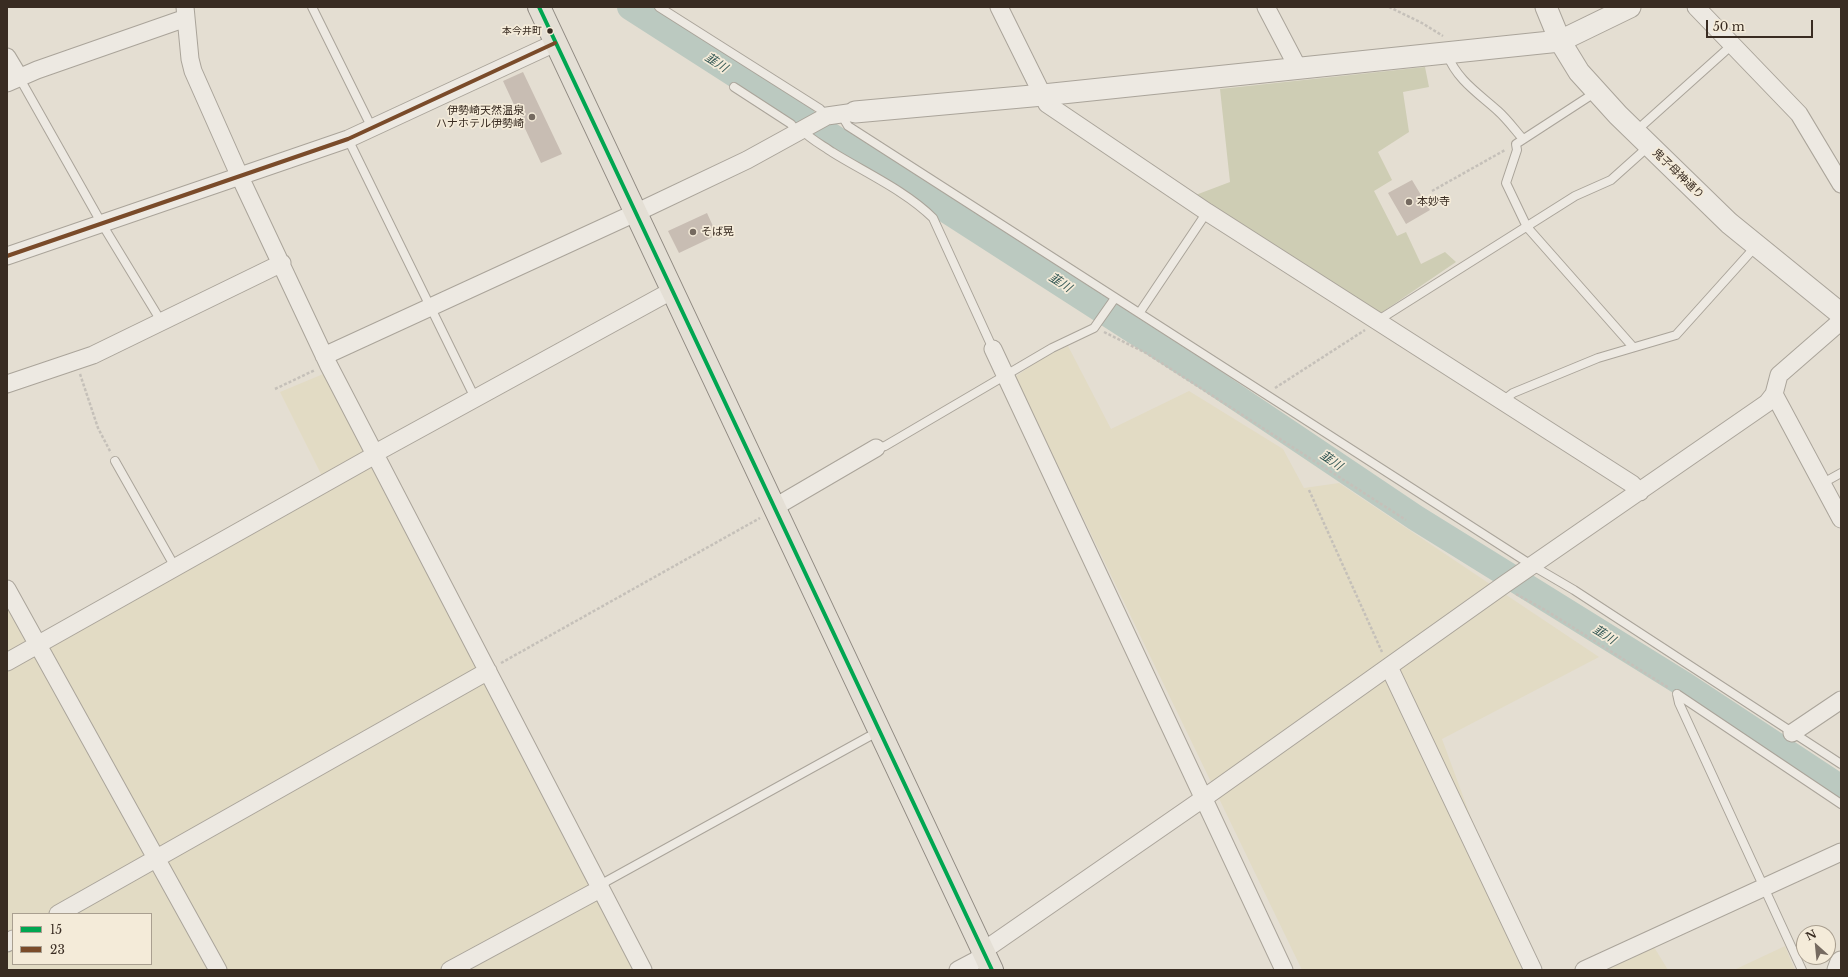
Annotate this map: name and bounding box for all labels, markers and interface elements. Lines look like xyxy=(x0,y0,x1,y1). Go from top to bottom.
scale bar xyxy=(1708,12,1815,38)
text: 50 m xyxy=(1713,19,1745,34)
place label: 本今井町 xyxy=(502,25,542,37)
marker: 本今井町 xyxy=(545,26,555,36)
water label: 韮川 xyxy=(702,50,730,76)
place label: 伊勢崎天然温泉 ハナホテル伊勢崎 xyxy=(436,104,524,130)
marker: 伊勢崎天然温泉 ハナホテル伊勢崎 xyxy=(527,112,537,122)
street label: 鬼子母神通り xyxy=(1650,146,1706,202)
place label: 本妙寺 xyxy=(1417,195,1450,209)
marker: 本妙寺 xyxy=(1404,197,1414,207)
place label: そば晃 xyxy=(701,225,734,239)
marker: そば晃 xyxy=(688,227,698,237)
water label: 韮川 xyxy=(1046,270,1074,296)
water label: 韮川 xyxy=(1317,448,1345,474)
water label: 韮川 xyxy=(1590,623,1618,647)
legend xyxy=(12,913,152,965)
text: 15 xyxy=(50,922,62,937)
north arrow xyxy=(1796,925,1836,965)
text: N xyxy=(1803,927,1819,944)
text: 23 xyxy=(50,942,65,957)

